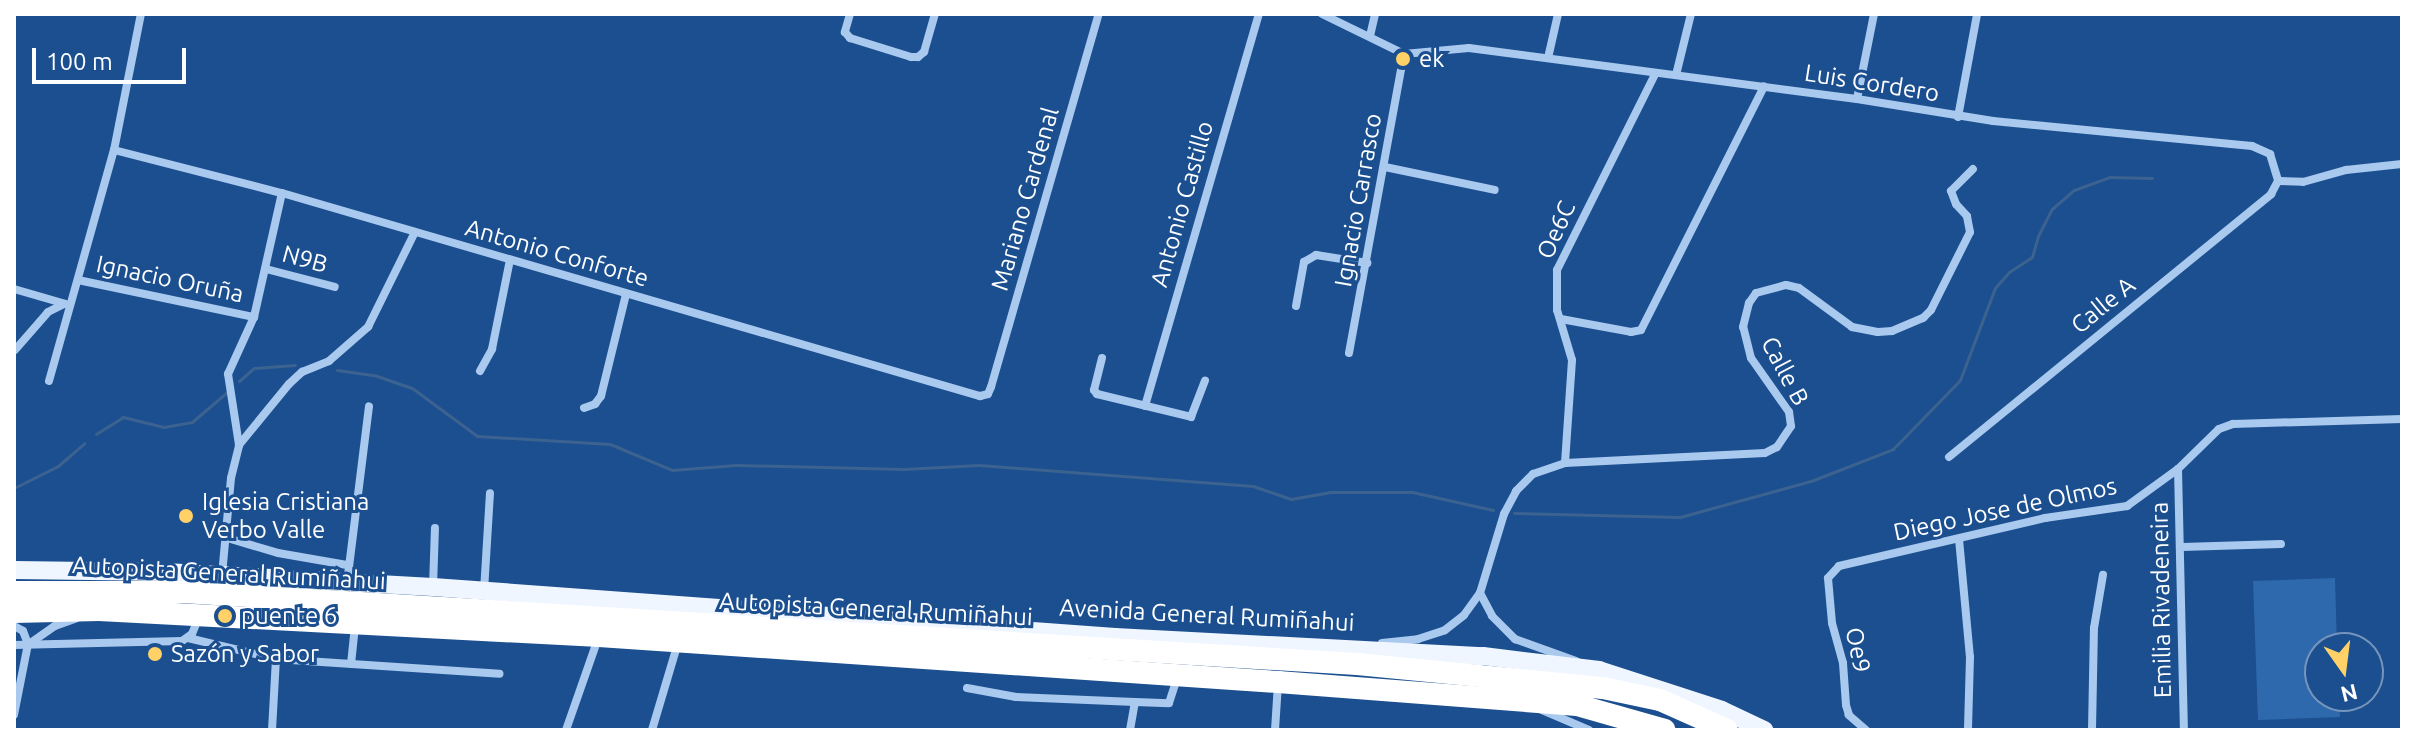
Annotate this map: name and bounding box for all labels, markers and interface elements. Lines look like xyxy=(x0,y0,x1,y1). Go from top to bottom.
scale bar xyxy=(36,32,190,82)
place label: ek xyxy=(1419,45,1444,73)
text: 100 m xyxy=(46,48,113,75)
marker: ek xyxy=(1394,50,1412,68)
street label: Luis Cordero xyxy=(1803,58,1941,108)
street label: Mariano Cardenal xyxy=(985,104,1065,294)
street label: Ignacio Carrasco xyxy=(1329,111,1387,289)
street label: Antonio Castillo xyxy=(1145,118,1219,290)
street label: Oe6C xyxy=(1531,197,1581,263)
street label: Antonio Conforte xyxy=(462,213,652,293)
street label: N9B xyxy=(279,239,331,279)
street label: Ignacio Oruña xyxy=(94,249,246,309)
street label: Calle A xyxy=(2065,271,2141,339)
street label: Calle B xyxy=(1755,332,1815,410)
street label: Diego Jose de Olmos xyxy=(1891,471,2119,547)
place label: Iglesia Cristiana Verbo Valle xyxy=(202,488,369,544)
street label: Emilia Rivadeneira xyxy=(2145,502,2177,698)
marker: Iglesia Cristiana Verbo Valle xyxy=(177,507,195,525)
street label: Autopista General Rumiñahui xyxy=(71,550,387,596)
street label: Autopista General Rumiñahui xyxy=(718,586,1034,632)
street label: Avenida General Rumiñahui xyxy=(1059,593,1355,637)
place label: puente 6 xyxy=(241,602,337,630)
marker: puente 6 xyxy=(216,607,234,625)
street label: Oe9 xyxy=(1840,625,1876,675)
north arrow xyxy=(2304,632,2384,712)
place label: Sazón y Sabor xyxy=(171,640,319,668)
marker: Sazón y Sabor xyxy=(146,645,164,663)
text: N xyxy=(2338,680,2360,708)

